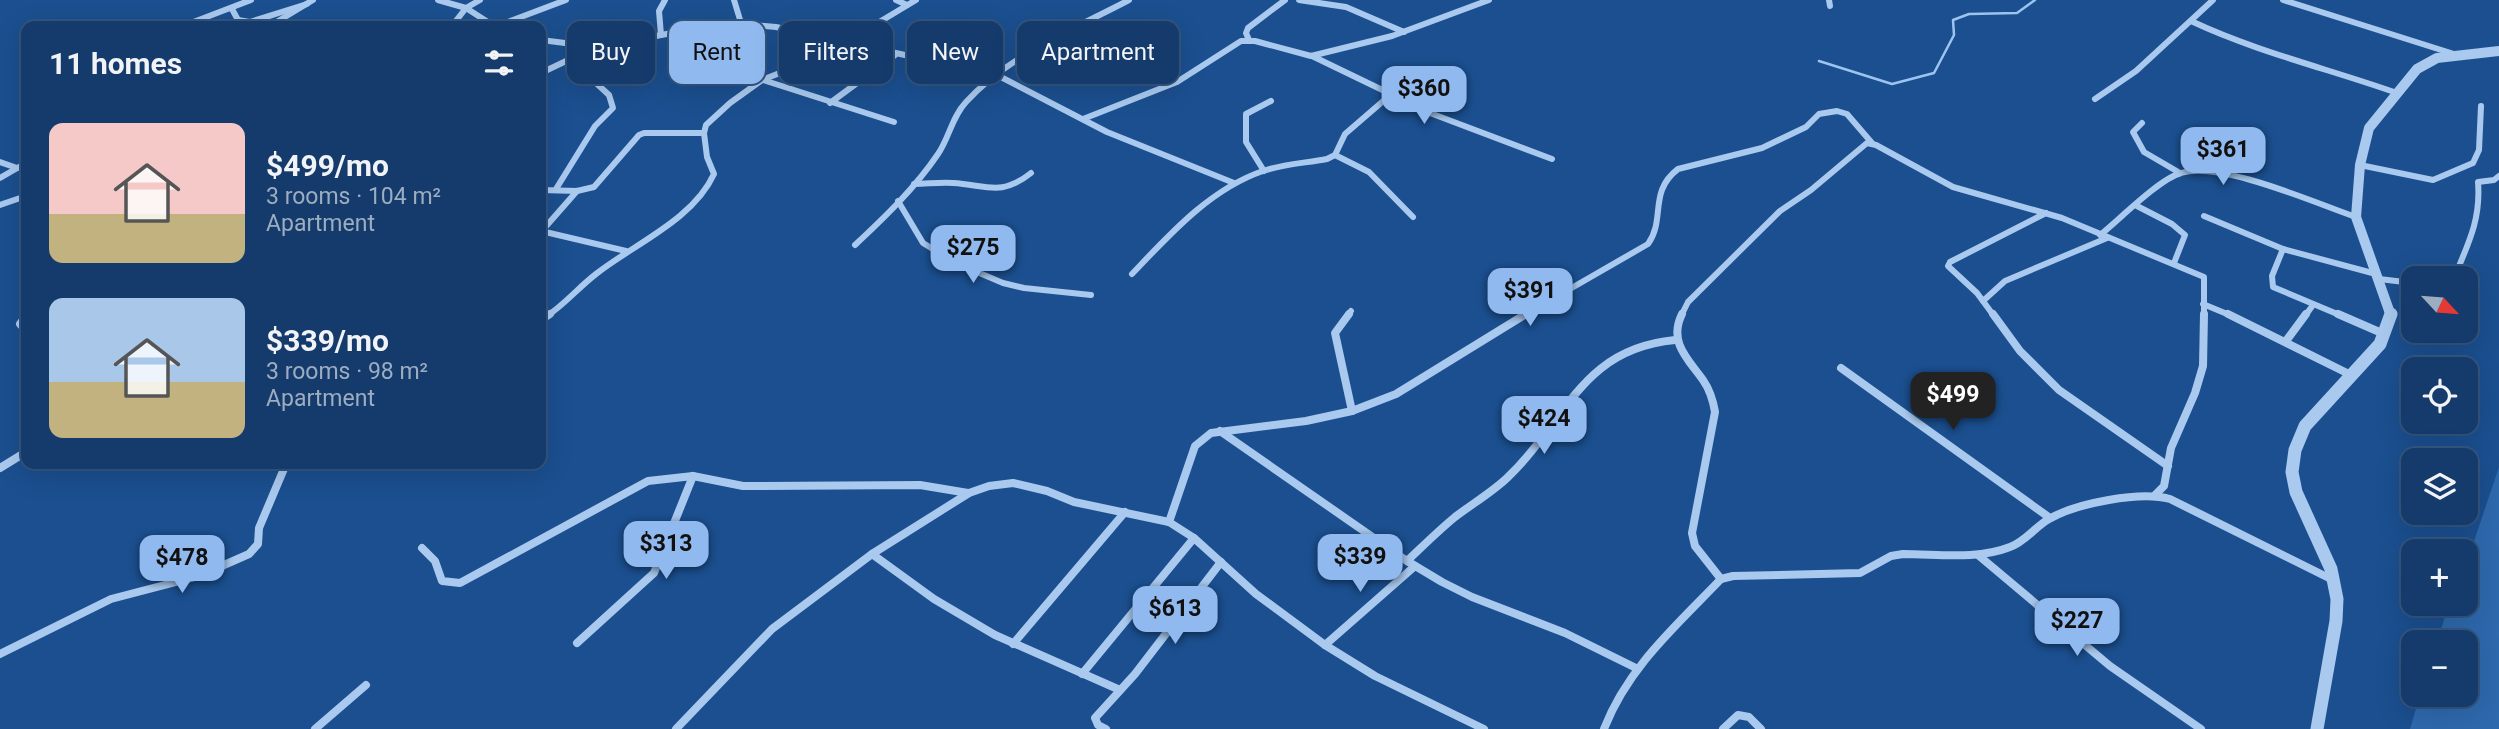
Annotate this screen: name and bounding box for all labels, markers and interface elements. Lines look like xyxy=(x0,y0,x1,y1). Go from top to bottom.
chip: Buy xyxy=(567,21,655,84)
chip: Rent xyxy=(669,21,765,84)
chip: Filters xyxy=(779,21,893,84)
chip: New xyxy=(907,21,1003,84)
chip: Apartment xyxy=(1017,21,1179,84)
icon: filters xyxy=(480,44,518,82)
text: 11 homes xyxy=(49,46,182,81)
pin: $360 xyxy=(1383,66,1465,126)
text: $360 xyxy=(1398,75,1450,102)
pin: $361 xyxy=(2182,128,2264,187)
text: $361 xyxy=(2197,136,2249,163)
text: $499/mo xyxy=(266,148,389,183)
icon: home xyxy=(105,151,189,235)
text: 3 rooms · 104 m² xyxy=(266,183,441,210)
text: Apartment xyxy=(266,210,375,237)
pin: $275 xyxy=(932,226,1014,285)
text: $275 xyxy=(947,234,999,261)
north arrow xyxy=(2401,266,2478,343)
map controls xyxy=(2401,266,2478,707)
pin: $391 xyxy=(1489,268,1571,328)
text: $391 xyxy=(1504,277,1556,304)
text: $339/mo xyxy=(266,323,389,358)
icon: home xyxy=(105,326,189,410)
button: locate xyxy=(2401,357,2478,434)
text: 3 rooms · 98 m² xyxy=(266,358,428,385)
pin: $499 xyxy=(1912,372,1994,432)
text: $499 xyxy=(1927,381,1979,408)
text: Apartment xyxy=(266,385,375,412)
pin: $424 xyxy=(1503,396,1585,456)
text: $424 xyxy=(1518,405,1570,432)
button: layers xyxy=(2401,448,2478,525)
pin: $313 xyxy=(625,522,707,581)
text: $313 xyxy=(640,530,692,557)
pin: $339 xyxy=(1319,534,1401,594)
pin: $478 xyxy=(141,536,223,595)
button: + xyxy=(2401,539,2478,616)
text: $339 xyxy=(1334,543,1386,570)
text: $478 xyxy=(156,544,208,571)
pin: $613 xyxy=(1134,586,1216,646)
text: $613 xyxy=(1149,595,1201,622)
pin: $227 xyxy=(2036,598,2118,658)
text: $227 xyxy=(2051,607,2103,634)
button: − xyxy=(2401,630,2478,707)

